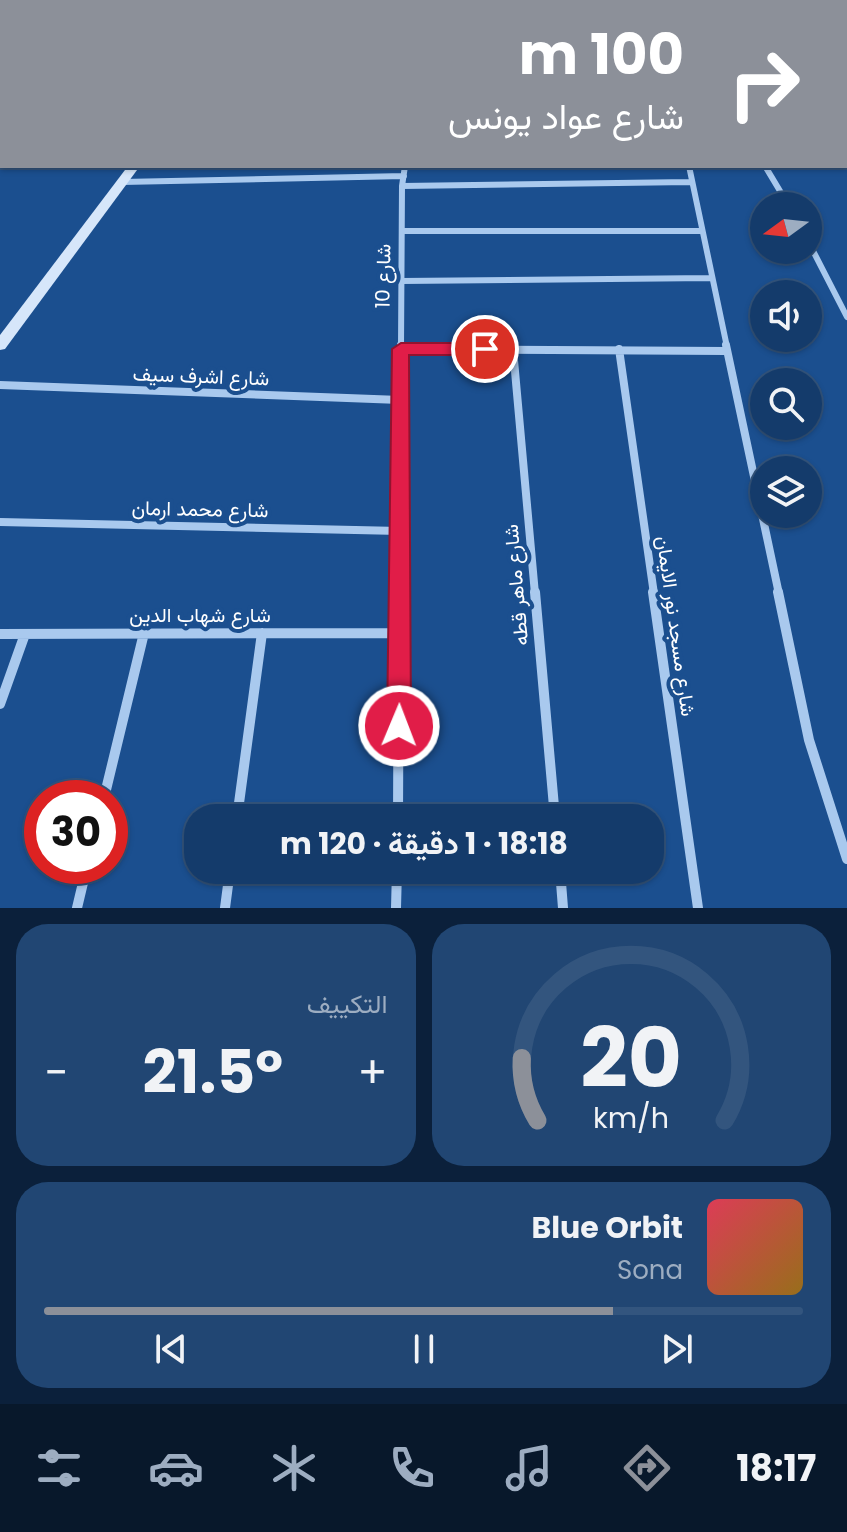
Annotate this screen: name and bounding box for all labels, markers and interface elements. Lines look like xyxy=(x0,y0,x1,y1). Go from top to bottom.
text: 100 m xyxy=(519,15,684,94)
icon: right xyxy=(712,32,816,136)
text: شارع عواد يونس xyxy=(448,91,684,142)
north arrow xyxy=(750,192,822,264)
map controls xyxy=(750,192,822,528)
street label: شارع 10 xyxy=(368,243,398,309)
button: sound xyxy=(750,280,822,352)
pin xyxy=(451,315,519,383)
icon: arrive xyxy=(463,327,507,371)
street label: شارع اشرف سيف xyxy=(132,360,270,392)
button: search xyxy=(750,368,822,440)
button: layers xyxy=(750,456,822,528)
street label: شارع محمد ارمان xyxy=(131,494,269,524)
street label: شارع ماهر قطه xyxy=(497,523,535,647)
street label: شارع مسجد نور الايمان xyxy=(649,534,703,718)
street label: شارع شهاب الدين xyxy=(129,601,271,629)
position arrow xyxy=(357,684,441,768)
speed limit sign: 30 xyxy=(24,780,128,884)
text: 18:18 · 1 دقيقة · 120 m xyxy=(280,822,568,865)
text: التكييف xyxy=(307,986,388,1022)
text: 20 xyxy=(580,1000,682,1116)
text: 21.5° xyxy=(143,1030,283,1114)
text: − xyxy=(44,1042,68,1103)
text: + xyxy=(357,1042,388,1103)
text: km/h xyxy=(593,1098,669,1138)
text: Blue Orbit xyxy=(532,1206,683,1249)
text: Sona xyxy=(617,1252,683,1288)
icon: previous xyxy=(149,1327,193,1371)
icon: pause xyxy=(402,1327,446,1371)
icon: next xyxy=(655,1327,699,1371)
icon: filters xyxy=(31,1440,87,1496)
icon: car xyxy=(148,1440,204,1496)
icon: climate xyxy=(266,1440,322,1496)
icon: phone xyxy=(384,1440,440,1496)
icon: music xyxy=(501,1440,557,1496)
icon: directions xyxy=(619,1440,675,1496)
text: 18:17 xyxy=(736,1443,816,1494)

